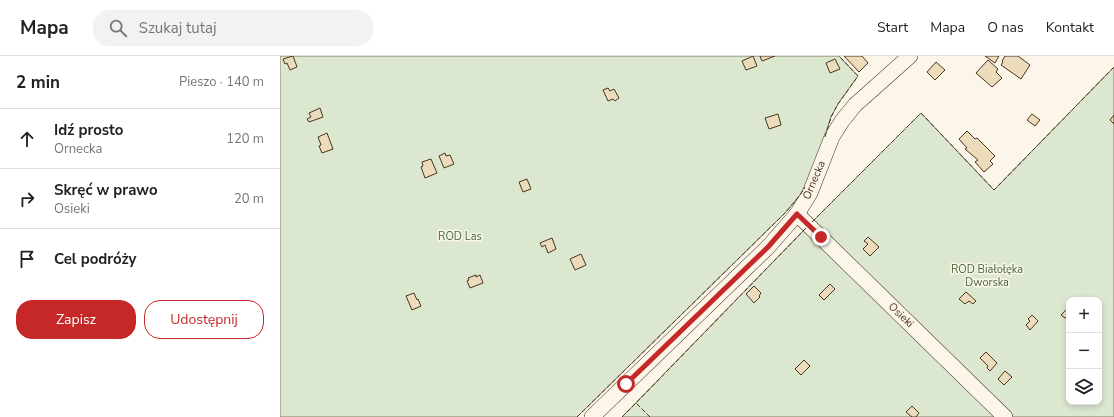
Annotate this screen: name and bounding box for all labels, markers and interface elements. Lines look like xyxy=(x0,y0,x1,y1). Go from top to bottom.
search box xyxy=(93,10,373,46)
text: Mapa xyxy=(20,15,69,41)
icon: search xyxy=(107,17,129,39)
text: Szukaj tutaj xyxy=(139,18,216,38)
text: Start xyxy=(877,18,908,37)
text: Mapa xyxy=(930,18,965,37)
text: O nas xyxy=(987,18,1024,37)
text: Kontakt xyxy=(1046,18,1094,37)
text: 2 min xyxy=(16,71,60,94)
text: Pieszo · 140 m xyxy=(179,73,264,91)
text: Idź prosto xyxy=(54,120,123,140)
icon: ahead xyxy=(16,128,38,150)
text: 120 m xyxy=(226,130,264,148)
text: Ornecka xyxy=(54,140,102,158)
street label: Ornecka xyxy=(799,158,829,202)
text: Skręć w prawo xyxy=(54,180,158,200)
icon: right xyxy=(16,188,38,210)
text: 20 m xyxy=(234,190,264,208)
text: Osieki xyxy=(54,200,90,218)
route end xyxy=(812,228,830,246)
park label: ROD Las xyxy=(438,229,482,244)
icon: arrive xyxy=(16,248,38,270)
text: Cel podróży xyxy=(54,249,136,269)
park label: ROD Białołęka Dworska xyxy=(951,262,1023,290)
map controls xyxy=(1066,297,1102,405)
button: + xyxy=(1066,297,1102,333)
street label: Osieki xyxy=(885,299,917,331)
button: Zapisz xyxy=(16,300,136,339)
button: Udostępnij xyxy=(144,300,264,339)
button: − xyxy=(1066,333,1102,369)
button: layers xyxy=(1066,369,1102,405)
route start xyxy=(617,375,635,393)

